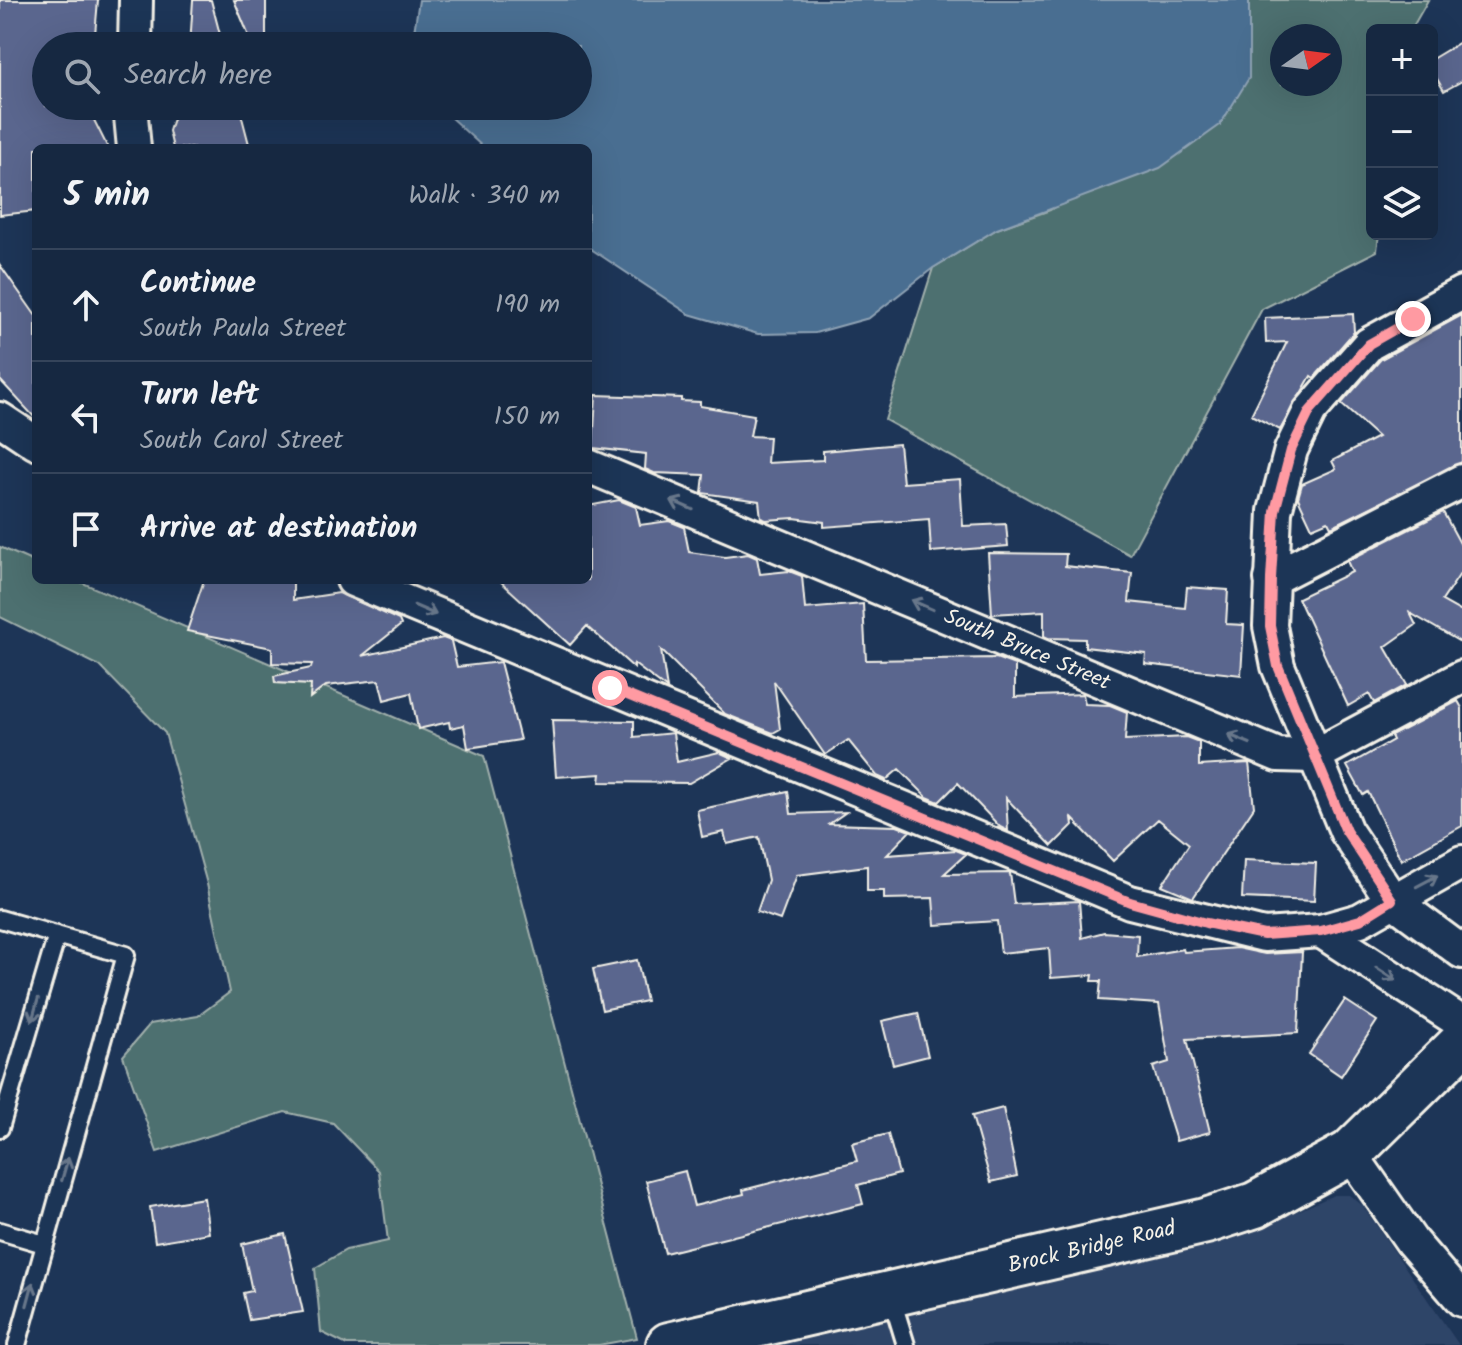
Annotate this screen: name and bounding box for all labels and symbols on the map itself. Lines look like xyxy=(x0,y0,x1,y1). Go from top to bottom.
north arrow xyxy=(1270,24,1342,96)
route end xyxy=(1395,301,1431,337)
one-way arrow xyxy=(670,496,695,511)
one-way arrow xyxy=(910,596,935,611)
street label: South Bruce Street xyxy=(938,599,1116,701)
one-way arrow xyxy=(412,604,437,619)
route start xyxy=(592,670,628,706)
one-way arrow xyxy=(1227,731,1252,745)
one-way arrow xyxy=(1415,873,1439,888)
one-way arrow xyxy=(1374,966,1397,982)
one-way arrow xyxy=(27,996,42,1022)
one-way arrow xyxy=(58,1156,73,1182)
street label: Brock Bridge Road xyxy=(1005,1211,1180,1284)
one-way arrow xyxy=(24,1282,39,1308)

